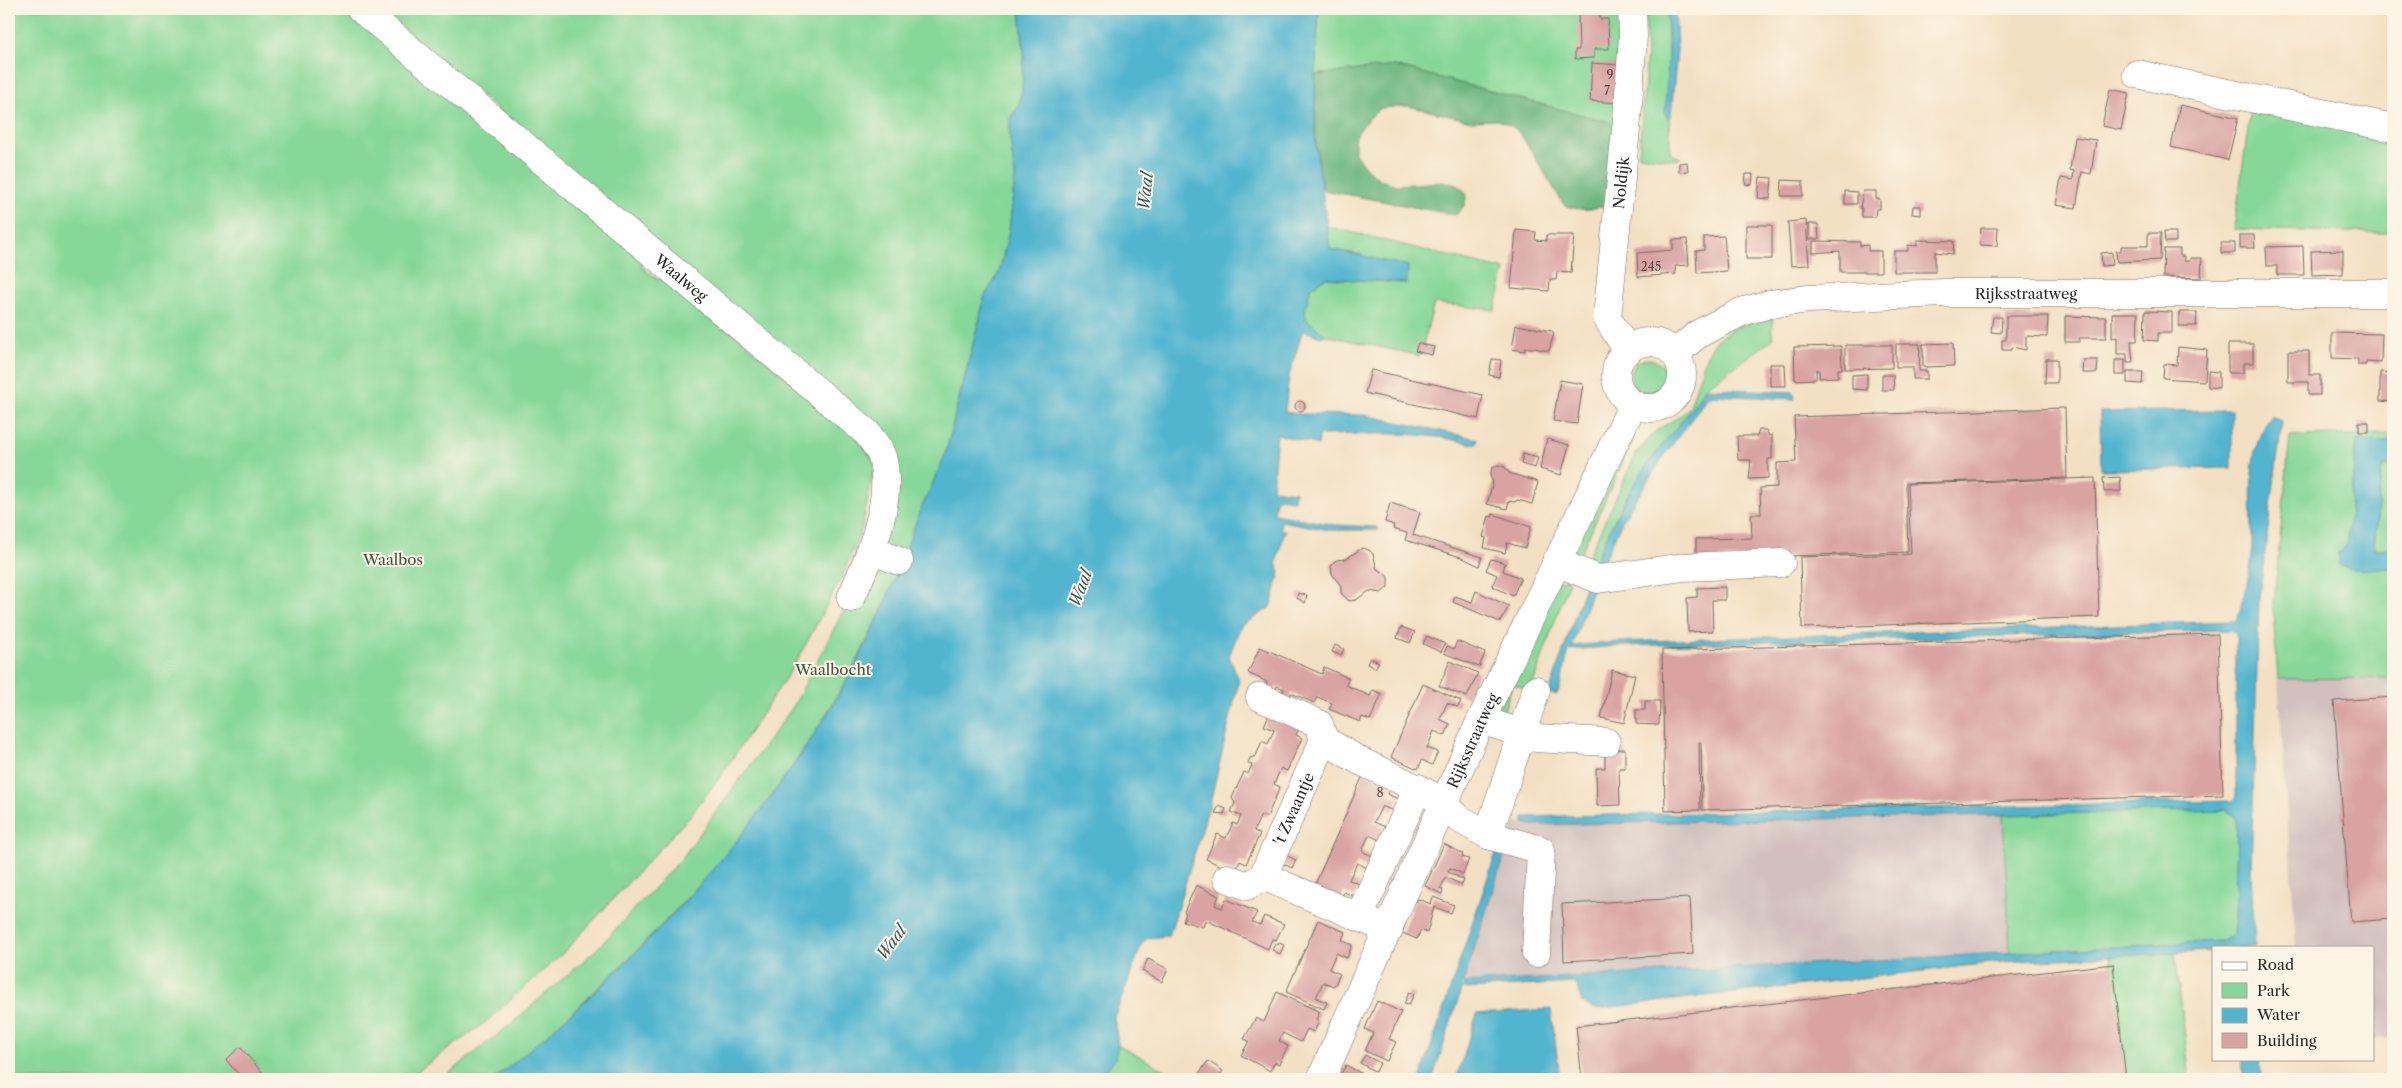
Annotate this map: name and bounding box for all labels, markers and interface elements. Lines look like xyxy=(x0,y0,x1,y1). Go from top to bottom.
house number: 9 xyxy=(1606,67,1614,82)
house number: 7 xyxy=(1604,83,1610,98)
street label: Noldijk xyxy=(1609,154,1633,210)
water label: Waal xyxy=(1133,169,1157,211)
street label: Waalweg xyxy=(650,249,712,305)
house number: 245 xyxy=(1641,259,1661,274)
street label: Rijksstraatweg xyxy=(1975,284,2077,303)
park label: Waalbos xyxy=(362,550,423,569)
water label: Waal xyxy=(1064,565,1097,609)
park label: Waalbocht xyxy=(794,660,872,679)
street label: Rijksstraatweg xyxy=(1442,689,1502,791)
street label: 't Zwaantje xyxy=(1269,769,1318,848)
house number: 8 xyxy=(1376,785,1384,800)
water label: Waal xyxy=(871,919,912,963)
legend xyxy=(2212,946,2374,1060)
text: Road xyxy=(2257,955,2294,974)
text: Park xyxy=(2257,981,2291,1000)
text: Water xyxy=(2256,1005,2301,1024)
text: Building xyxy=(2257,1031,2317,1050)

